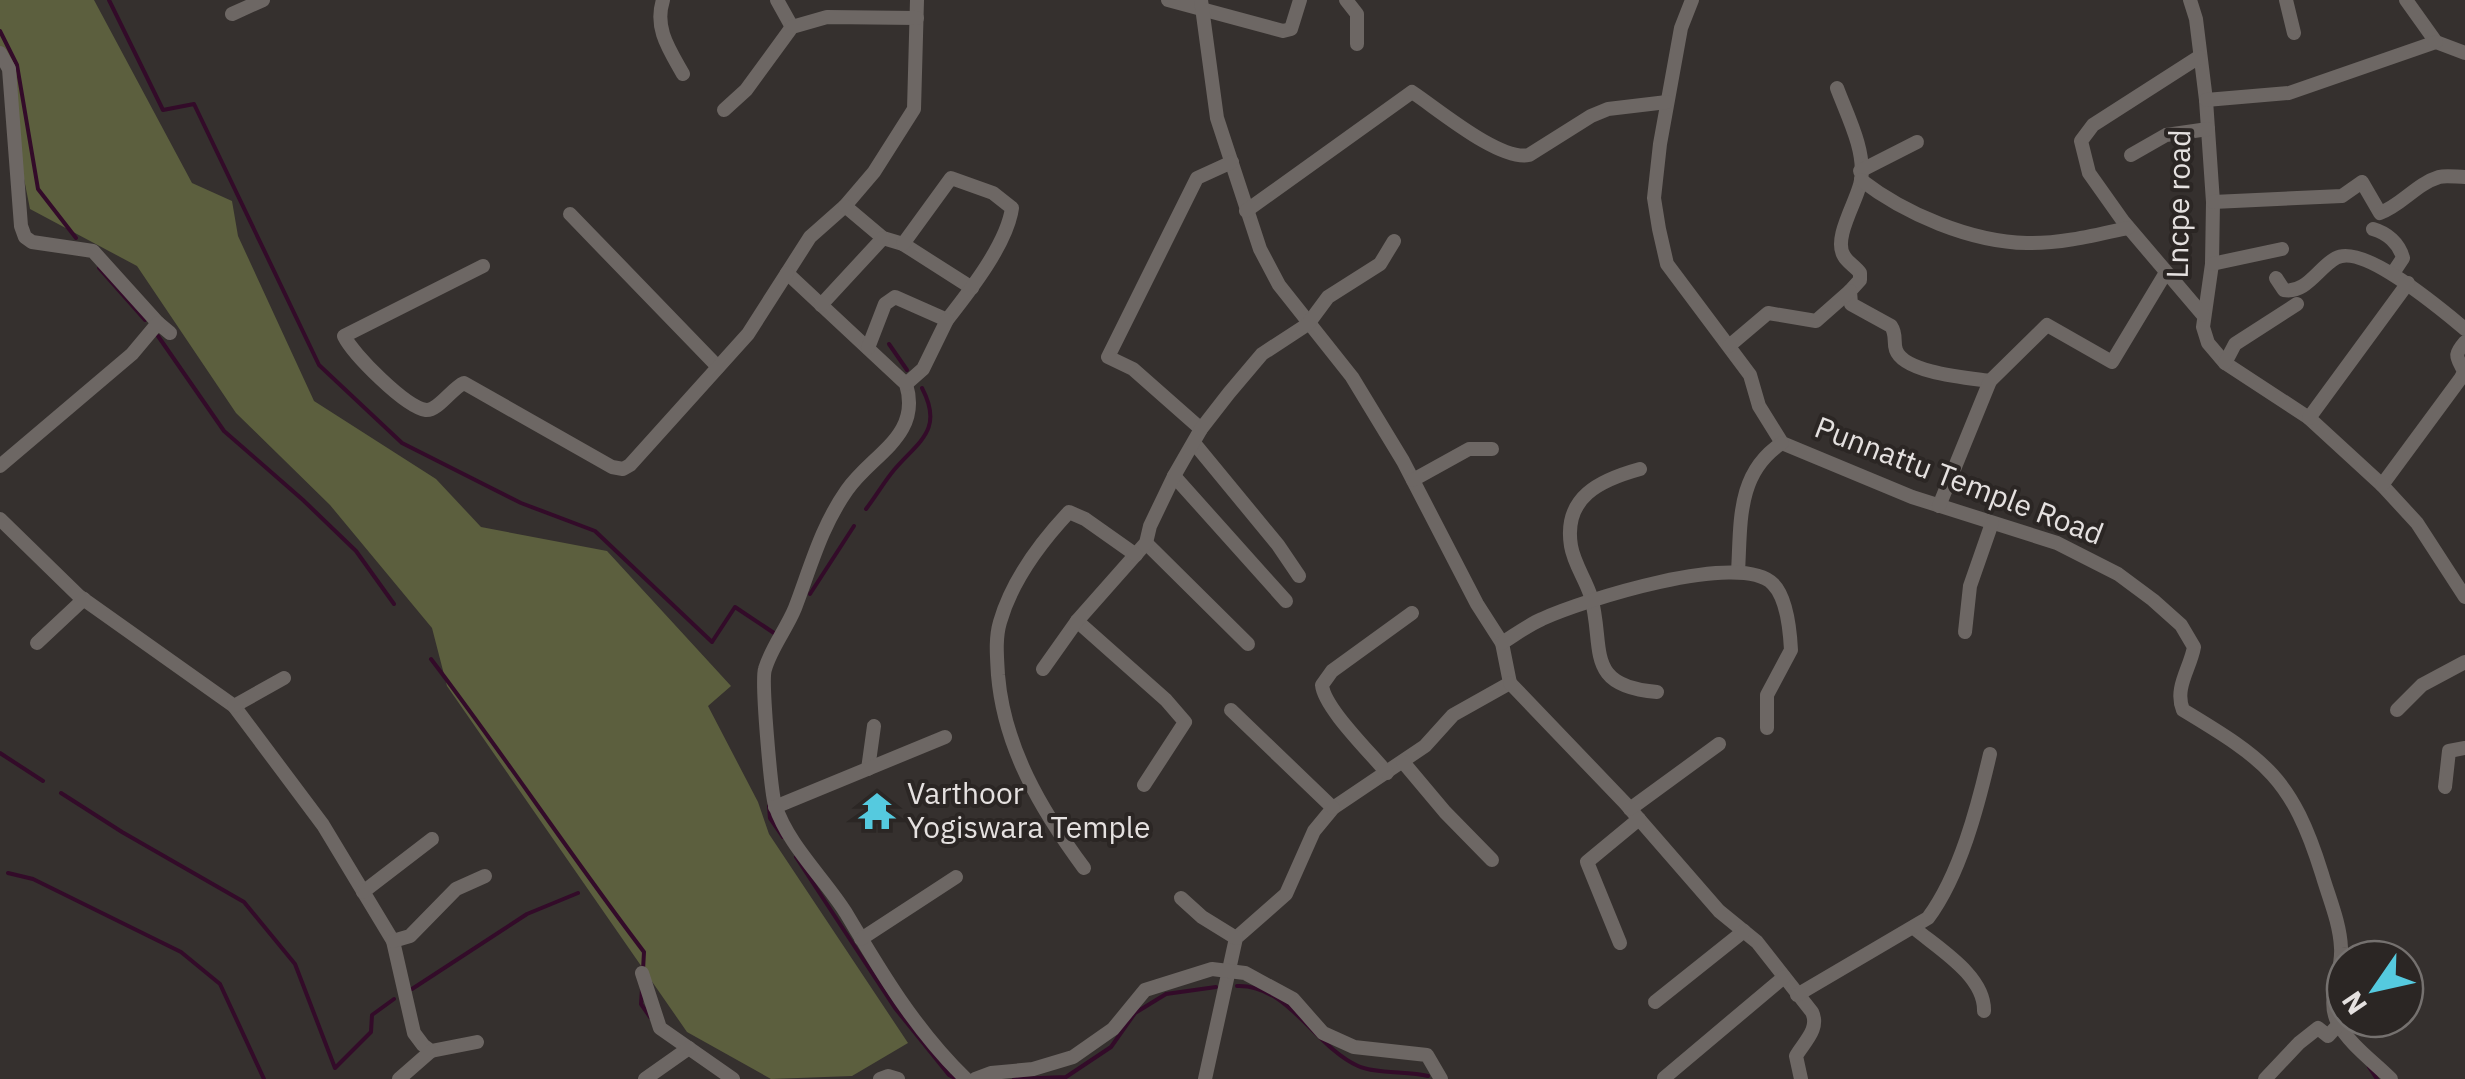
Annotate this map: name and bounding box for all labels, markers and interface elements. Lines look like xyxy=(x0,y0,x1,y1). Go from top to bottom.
street label: Lncpe road xyxy=(2157,129,2198,279)
street label: Punnattu Temple Road xyxy=(1810,407,2109,553)
place label: Varthoor Yogiswara Temple xyxy=(907,773,1150,846)
temple icon: Varthoor Yogiswara Temple xyxy=(856,790,898,832)
north arrow xyxy=(2325,939,2425,1039)
text: N xyxy=(2333,985,2375,1022)

